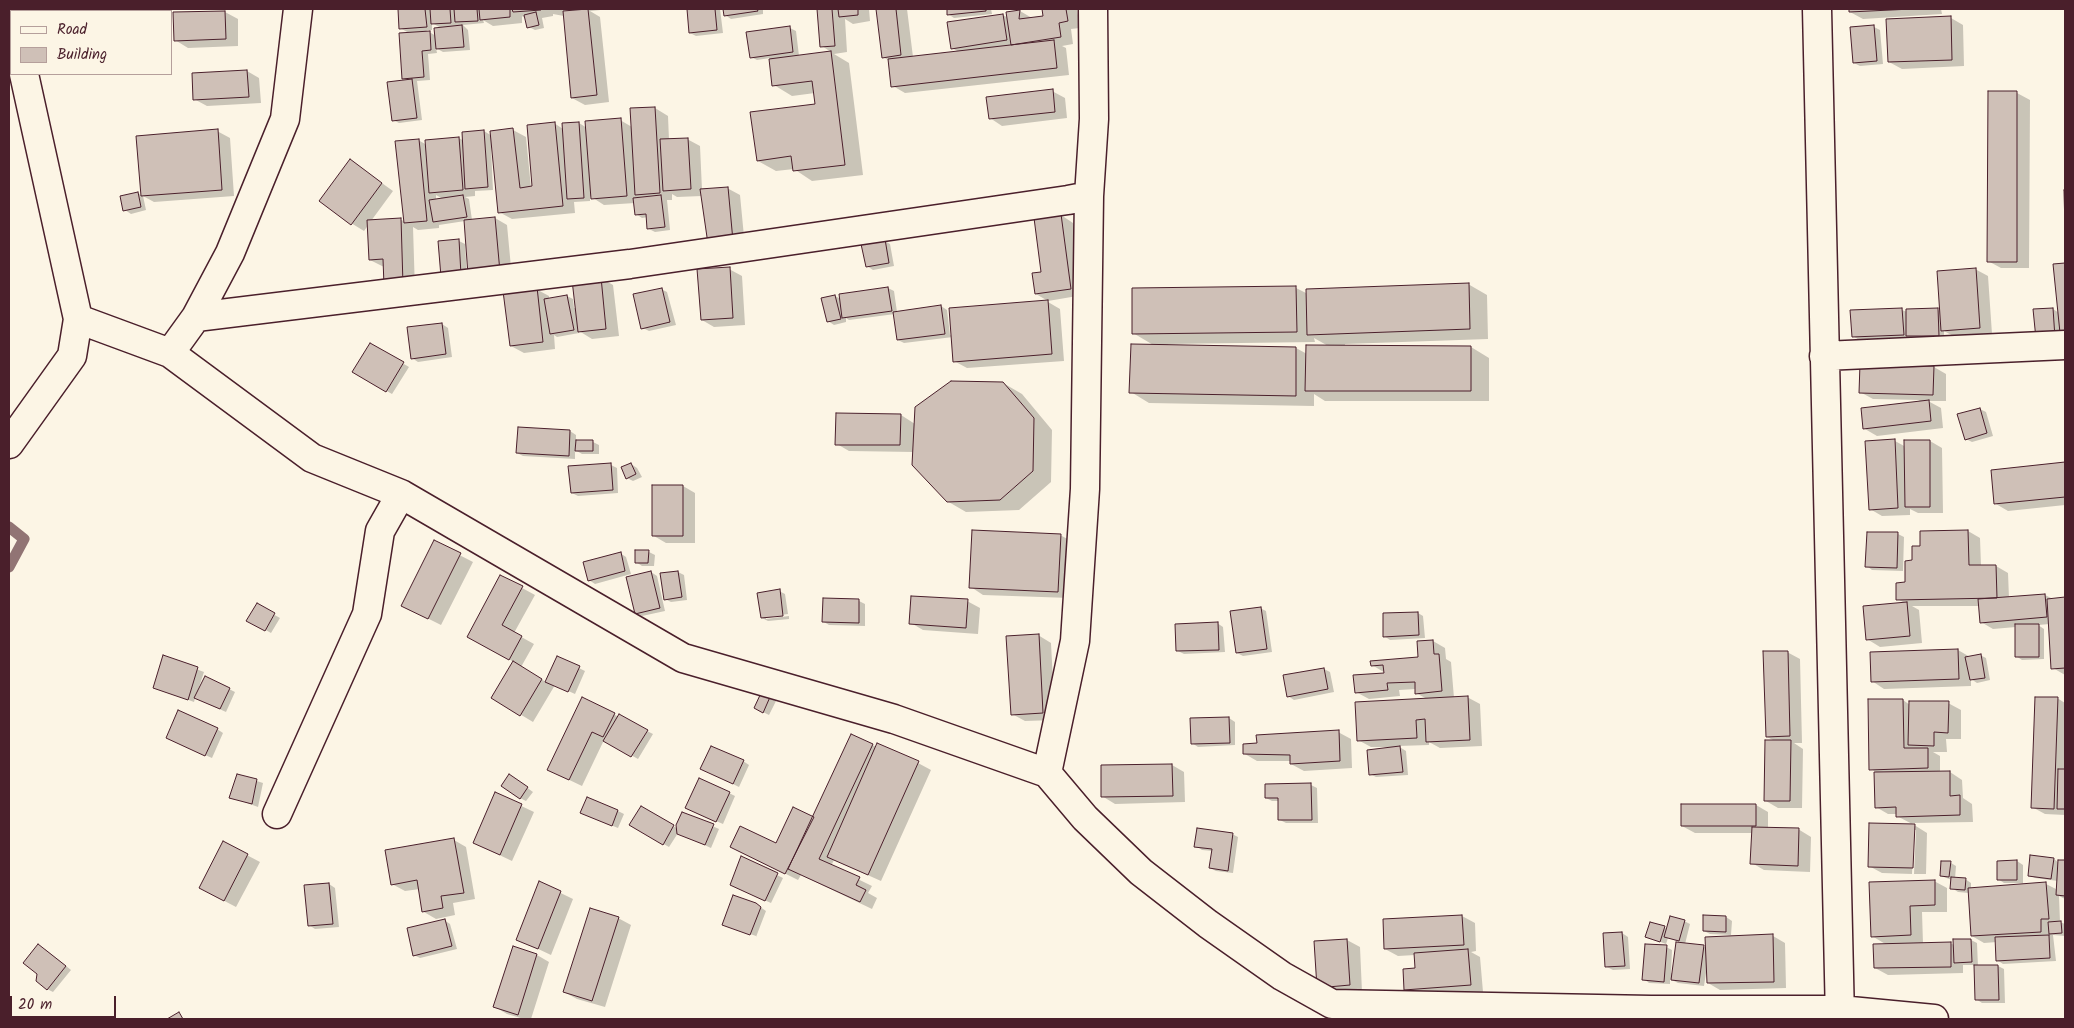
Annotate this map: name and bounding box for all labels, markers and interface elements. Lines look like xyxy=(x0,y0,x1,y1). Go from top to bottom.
legend xyxy=(10,10,172,75)
text: Road xyxy=(57,18,87,42)
text: Building xyxy=(57,43,107,67)
scale bar xyxy=(12,986,119,1018)
text: 20 m xyxy=(18,993,52,1017)

